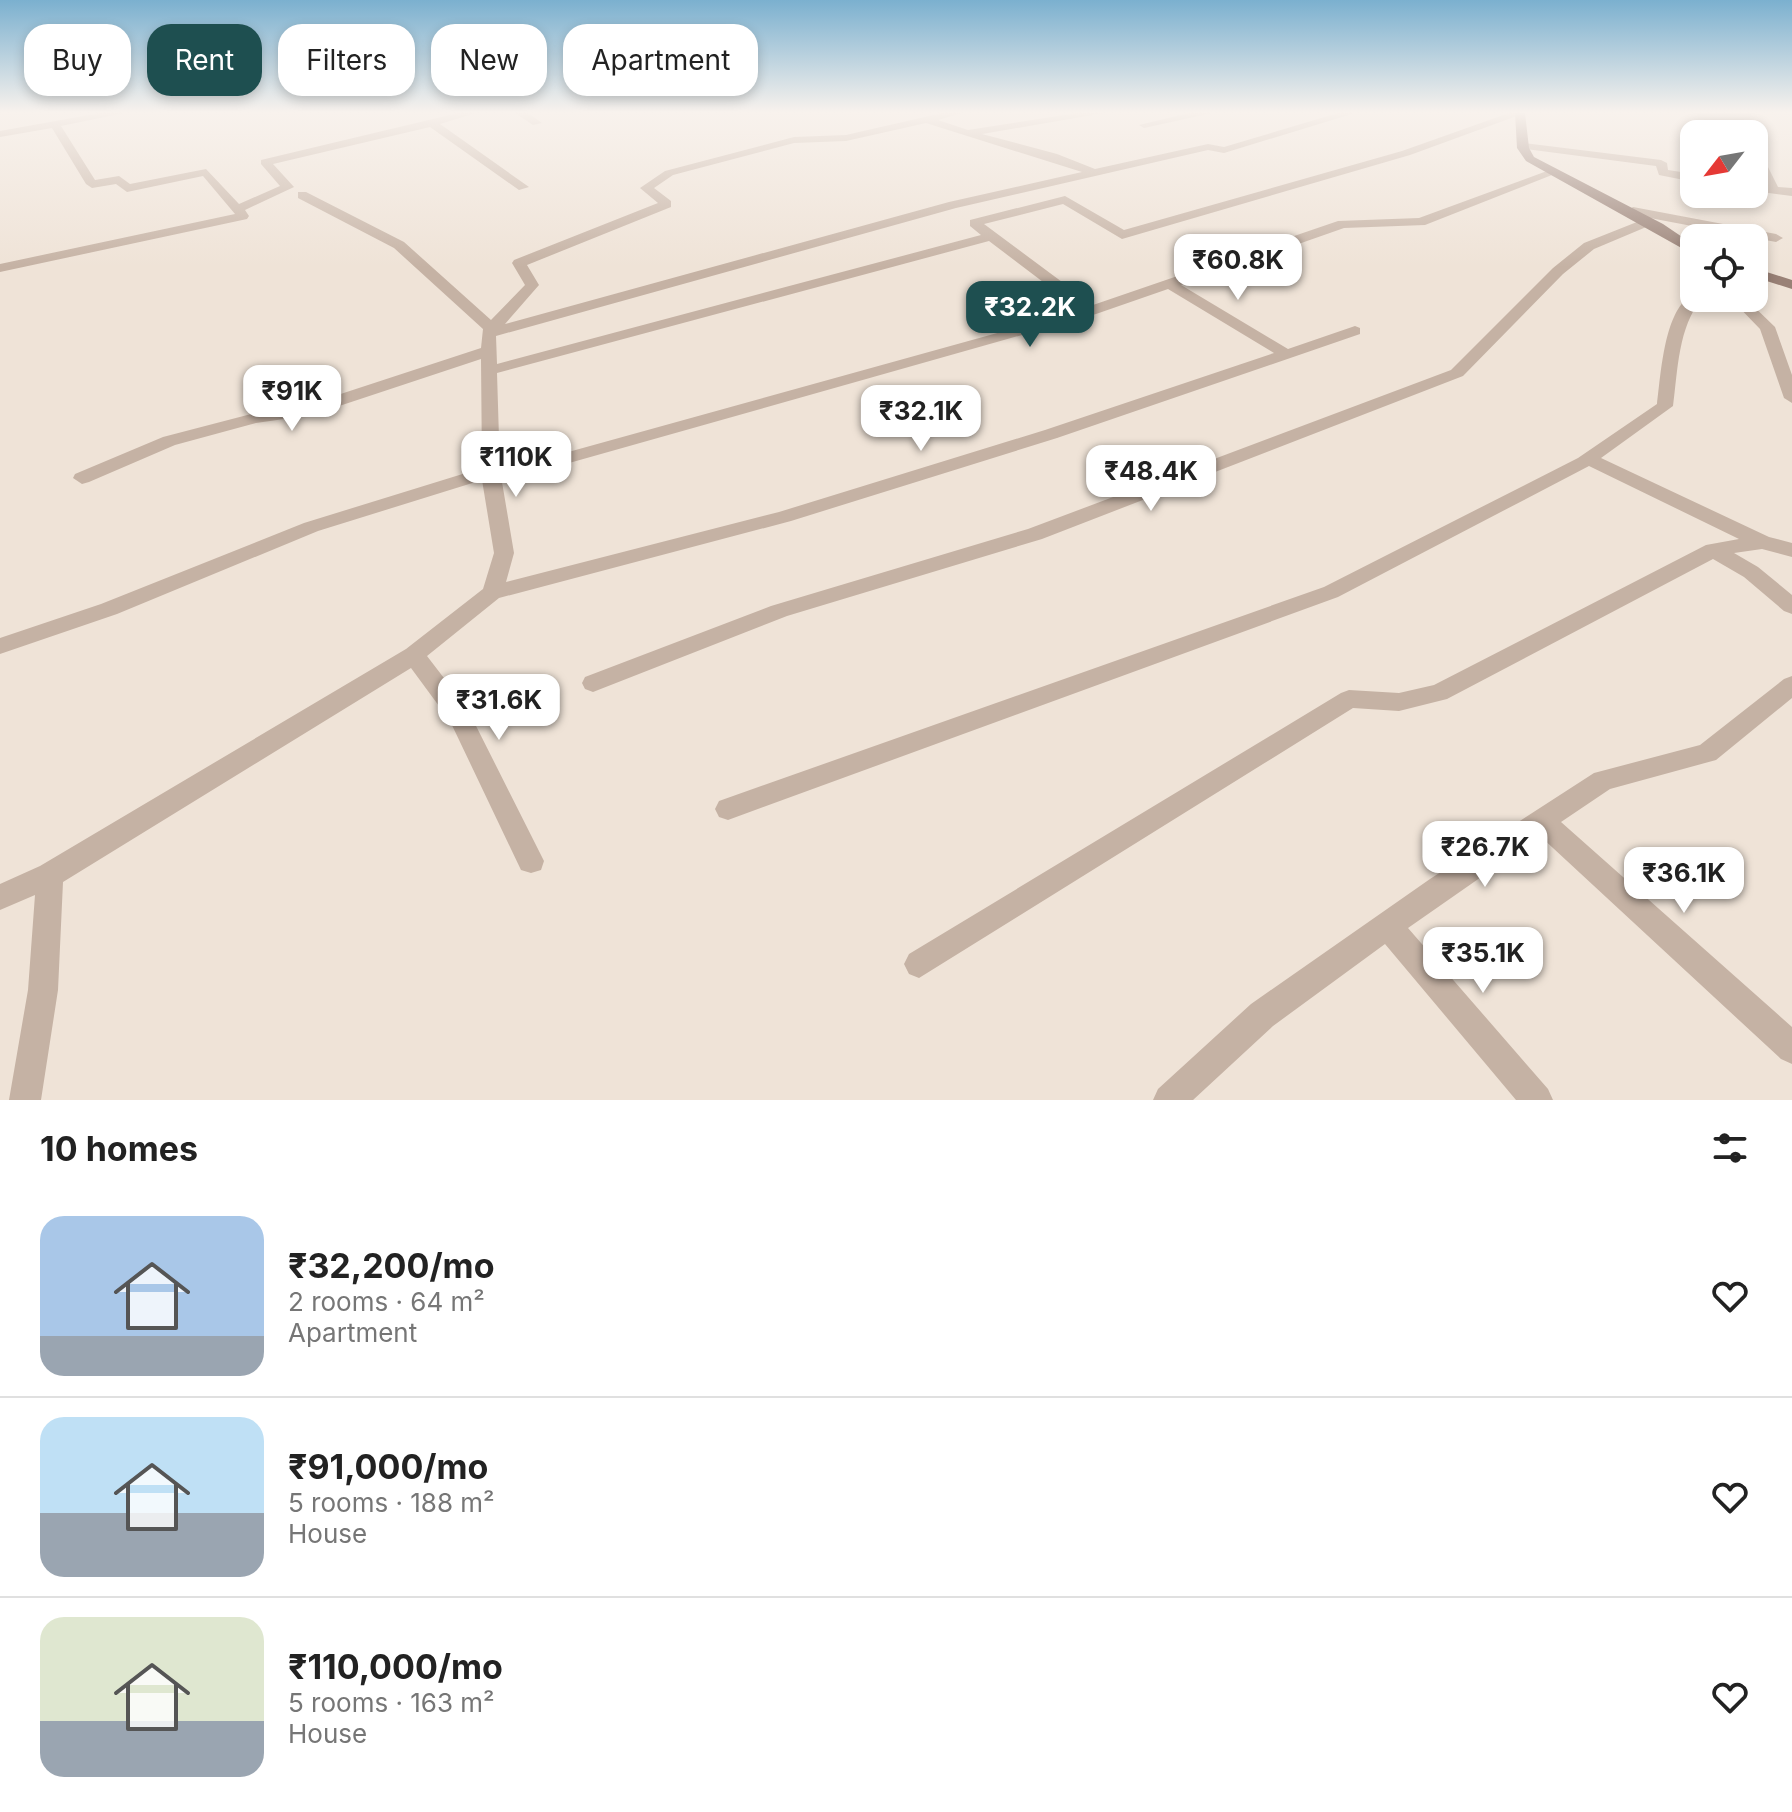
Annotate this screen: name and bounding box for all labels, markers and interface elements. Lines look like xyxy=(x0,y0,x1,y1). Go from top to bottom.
chip: Buy xyxy=(24,24,131,96)
chip: Rent xyxy=(147,24,262,96)
chip: Filters xyxy=(278,24,415,96)
chip: New xyxy=(431,24,547,96)
chip: Apartment xyxy=(563,24,758,96)
north arrow xyxy=(1680,120,1768,208)
map controls xyxy=(1680,120,1768,312)
button: locate xyxy=(1680,224,1768,312)
pin: ₹60.8K xyxy=(1173,234,1303,302)
text: ₹60.8K xyxy=(1192,244,1284,275)
pin: ₹32.2K xyxy=(965,281,1095,349)
text: ₹32.2K xyxy=(984,291,1076,322)
pin: ₹91K xyxy=(245,365,339,433)
text: ₹91K xyxy=(261,375,323,406)
pin: ₹32.1K xyxy=(856,385,986,453)
text: ₹32.1K xyxy=(879,395,963,426)
pin: ₹110K xyxy=(460,431,572,499)
text: ₹110K xyxy=(479,441,553,472)
pin: ₹48.4K xyxy=(1086,445,1216,513)
text: ₹48.4K xyxy=(1104,455,1198,486)
pin: ₹31.6K xyxy=(434,674,564,742)
text: ₹31.6K xyxy=(456,684,542,715)
pin: ₹26.7K xyxy=(1420,821,1550,889)
text: ₹26.7K xyxy=(1440,831,1530,862)
pin: ₹36.1K xyxy=(1619,847,1749,915)
text: ₹36.1K xyxy=(1642,857,1726,888)
pin: ₹35.1K xyxy=(1418,927,1548,995)
text: ₹35.1K xyxy=(1441,937,1525,968)
icon: filters xyxy=(1708,1126,1752,1170)
text: 10 homes xyxy=(40,1128,198,1169)
text: ₹32,200/mo xyxy=(288,1245,495,1286)
icon: home xyxy=(104,1248,200,1344)
icon: heart xyxy=(1708,1274,1752,1318)
text: 2 rooms · 64 m² xyxy=(288,1286,485,1317)
text: Apartment xyxy=(288,1317,417,1348)
text: ₹91,000/mo xyxy=(288,1446,488,1487)
icon: home xyxy=(104,1449,200,1545)
icon: heart xyxy=(1708,1475,1752,1519)
text: 5 rooms · 188 m² xyxy=(288,1487,495,1518)
text: House xyxy=(288,1518,367,1549)
text: ₹110,000/mo xyxy=(288,1646,503,1687)
icon: home xyxy=(104,1649,200,1745)
icon: heart xyxy=(1708,1675,1752,1719)
text: 5 rooms · 163 m² xyxy=(288,1687,495,1718)
text: House xyxy=(288,1718,367,1749)

